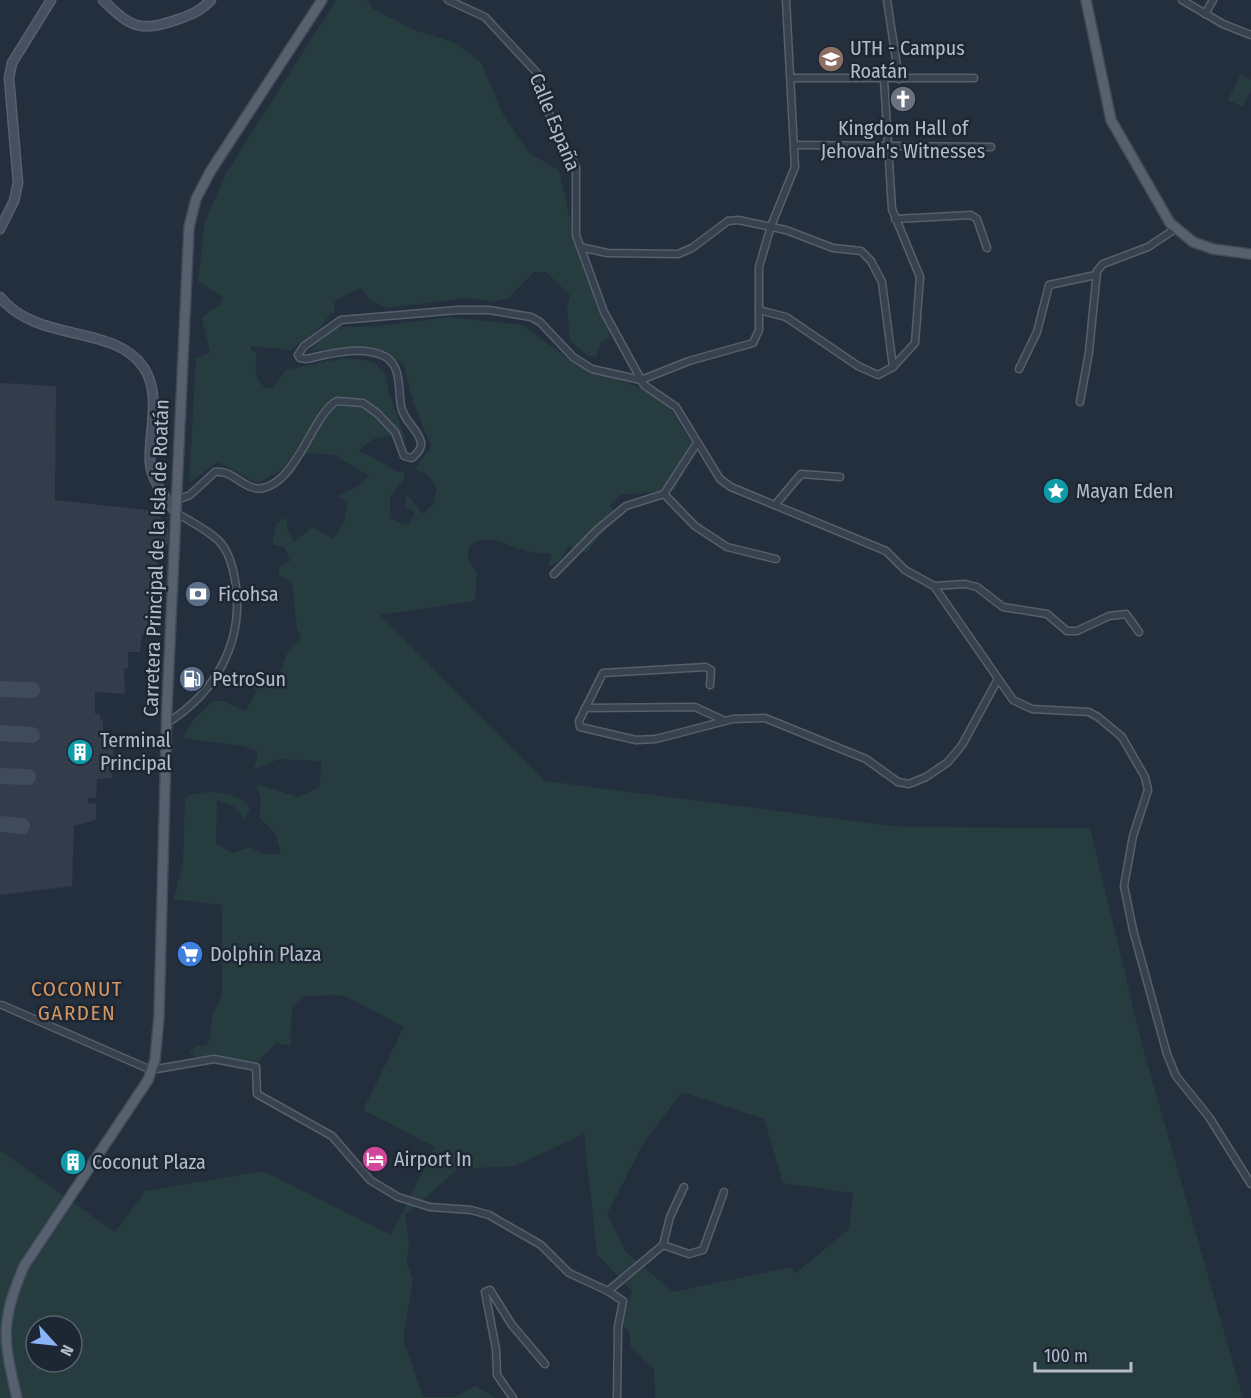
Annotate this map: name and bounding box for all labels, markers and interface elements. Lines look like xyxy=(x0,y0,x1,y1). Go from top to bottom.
place label: UTH - Campus Roatán xyxy=(850,36,965,83)
school or university icon: UTH - Campus Roatán xyxy=(816,44,846,74)
street label: Calle España xyxy=(525,70,585,174)
church icon: Kingdom Hall of Jehovah's Witnesses xyxy=(888,84,918,114)
place label: Kingdom Hall of Jehovah's Witnesses xyxy=(821,116,985,163)
street label: Carretera Principal de la Isla de Roatán xyxy=(138,399,174,717)
place icon: Mayan Eden xyxy=(1041,476,1071,506)
place label: Mayan Eden xyxy=(1076,479,1174,503)
bank icon: Ficohsa xyxy=(183,579,213,609)
place label: Ficohsa xyxy=(218,582,279,606)
fuel station icon: PetroSun xyxy=(177,664,207,694)
place label: PetroSun xyxy=(212,667,286,691)
place label: Terminal Principal xyxy=(100,728,172,775)
building icon: Terminal Principal xyxy=(65,737,95,767)
supermarket icon: Dolphin Plaza xyxy=(175,939,205,969)
place label: Dolphin Plaza xyxy=(210,942,322,966)
district label: COCONUT GARDEN xyxy=(31,976,123,1026)
hotel icon: Airport In xyxy=(360,1144,390,1174)
building icon: Coconut Plaza xyxy=(58,1147,88,1177)
place label: Airport In xyxy=(394,1147,472,1171)
place label: Coconut Plaza xyxy=(92,1150,206,1174)
north arrow xyxy=(24,1314,84,1374)
scale bar xyxy=(1035,1335,1131,1373)
text: N xyxy=(56,1342,78,1359)
text: 100 m xyxy=(1044,1345,1088,1367)

